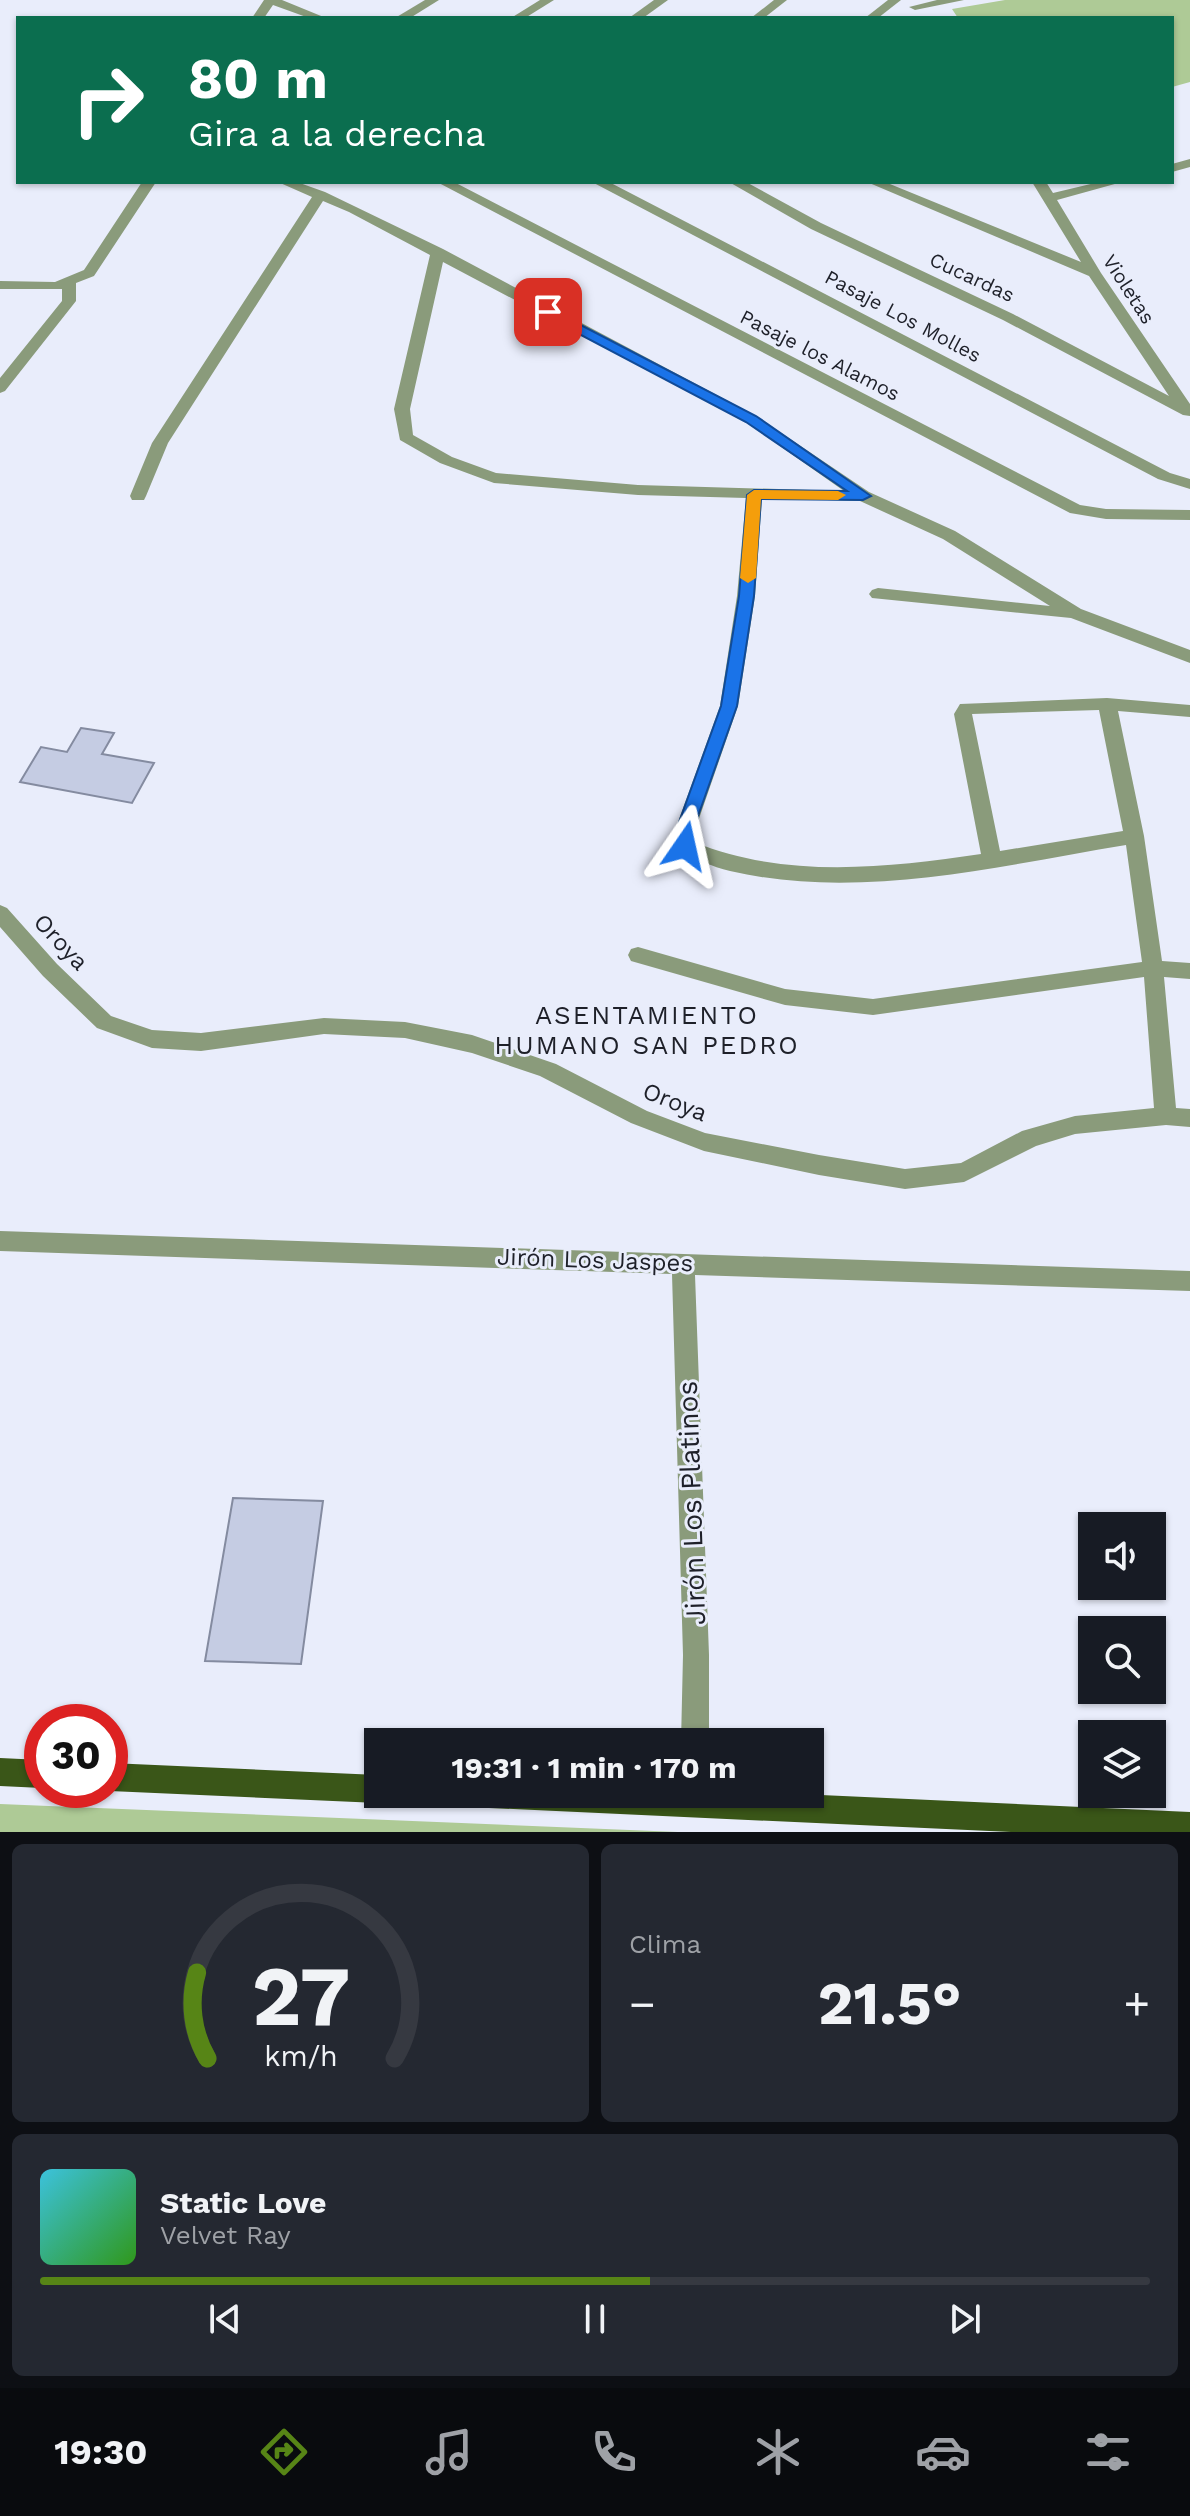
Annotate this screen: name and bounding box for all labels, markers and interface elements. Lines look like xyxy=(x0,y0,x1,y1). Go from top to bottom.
text: 80 m xyxy=(188,46,328,112)
icon: right xyxy=(56,48,160,152)
text: Gira a la derecha xyxy=(188,113,485,155)
street label: Cucardas xyxy=(926,247,1018,307)
street label: Violetas xyxy=(1098,250,1160,328)
street label: Pasaje Los Molles xyxy=(821,265,985,367)
pin xyxy=(514,278,582,346)
icon: arrive xyxy=(526,290,570,334)
street label: Pasaje los Alamos xyxy=(736,304,904,406)
position arrow xyxy=(643,804,727,888)
street label: Oroya xyxy=(28,908,94,976)
district label: ASENTAMIENTO HUMANO SAN PEDRO xyxy=(494,1000,800,1060)
street label: Oroya xyxy=(639,1076,711,1128)
street label: Jirón Los Jaspes xyxy=(496,1243,694,1277)
street label: Jirón Los Platinos xyxy=(671,1380,712,1626)
map controls xyxy=(1078,1512,1166,1808)
button: sound xyxy=(1078,1512,1166,1600)
button: search xyxy=(1078,1616,1166,1704)
speed limit sign: 30 xyxy=(24,1704,128,1808)
button: layers xyxy=(1078,1720,1166,1808)
text: 19:31 · 1 min · 170 m xyxy=(451,1750,737,1785)
text: Clima xyxy=(629,1929,701,1959)
text: 27 xyxy=(251,1948,350,2045)
text: 21.5° xyxy=(818,1968,961,2039)
text: − xyxy=(629,1978,656,2030)
text: + xyxy=(1123,1978,1150,2030)
text: km/h xyxy=(264,2039,337,2073)
text: Static Love xyxy=(160,2185,326,2220)
text: Velvet Ray xyxy=(160,2220,291,2250)
icon: previous xyxy=(203,2297,247,2341)
icon: pause xyxy=(573,2297,617,2341)
icon: next xyxy=(943,2297,987,2341)
icon: directions xyxy=(256,2424,312,2480)
icon: music xyxy=(421,2424,477,2480)
icon: phone xyxy=(586,2424,642,2480)
icon: climate xyxy=(750,2424,806,2480)
icon: car xyxy=(915,2424,971,2480)
icon: filters xyxy=(1080,2424,1136,2480)
text: 19:30 xyxy=(54,2431,147,2473)

